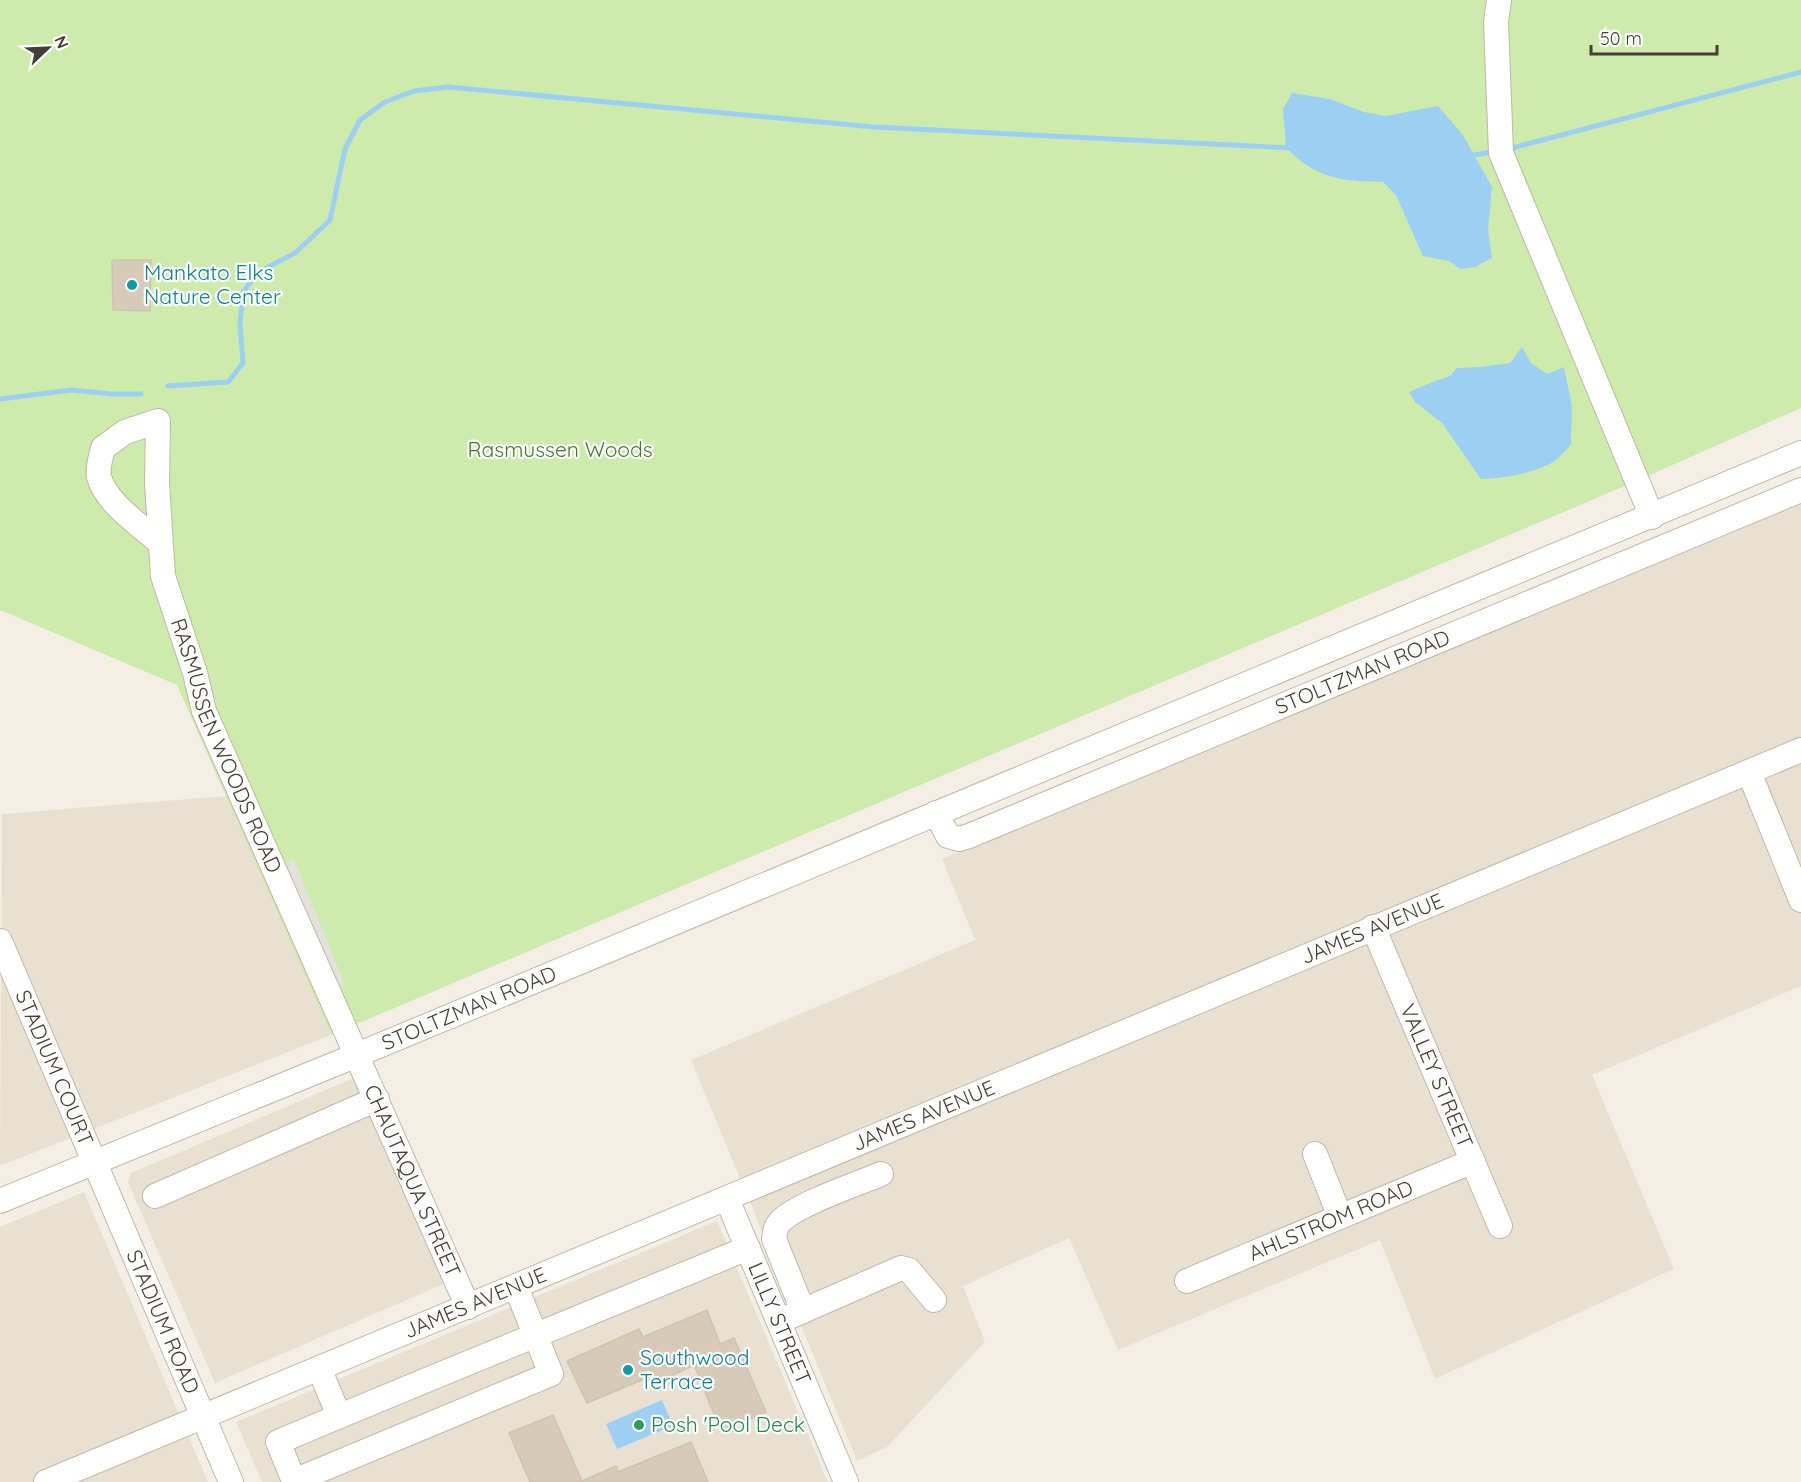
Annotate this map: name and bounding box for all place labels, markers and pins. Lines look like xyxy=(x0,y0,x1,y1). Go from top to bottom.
place label: Mankato Elks Nature Center xyxy=(144,259,281,309)
marker: Mankato Elks Nature Center xyxy=(125,278,139,292)
place label: Southwood Terrace xyxy=(640,1344,749,1394)
marker: Southwood Terrace xyxy=(621,1363,635,1377)
place label: Posh 'Pool Deck xyxy=(651,1411,805,1437)
marker: Posh 'Pool Deck xyxy=(632,1418,646,1432)

